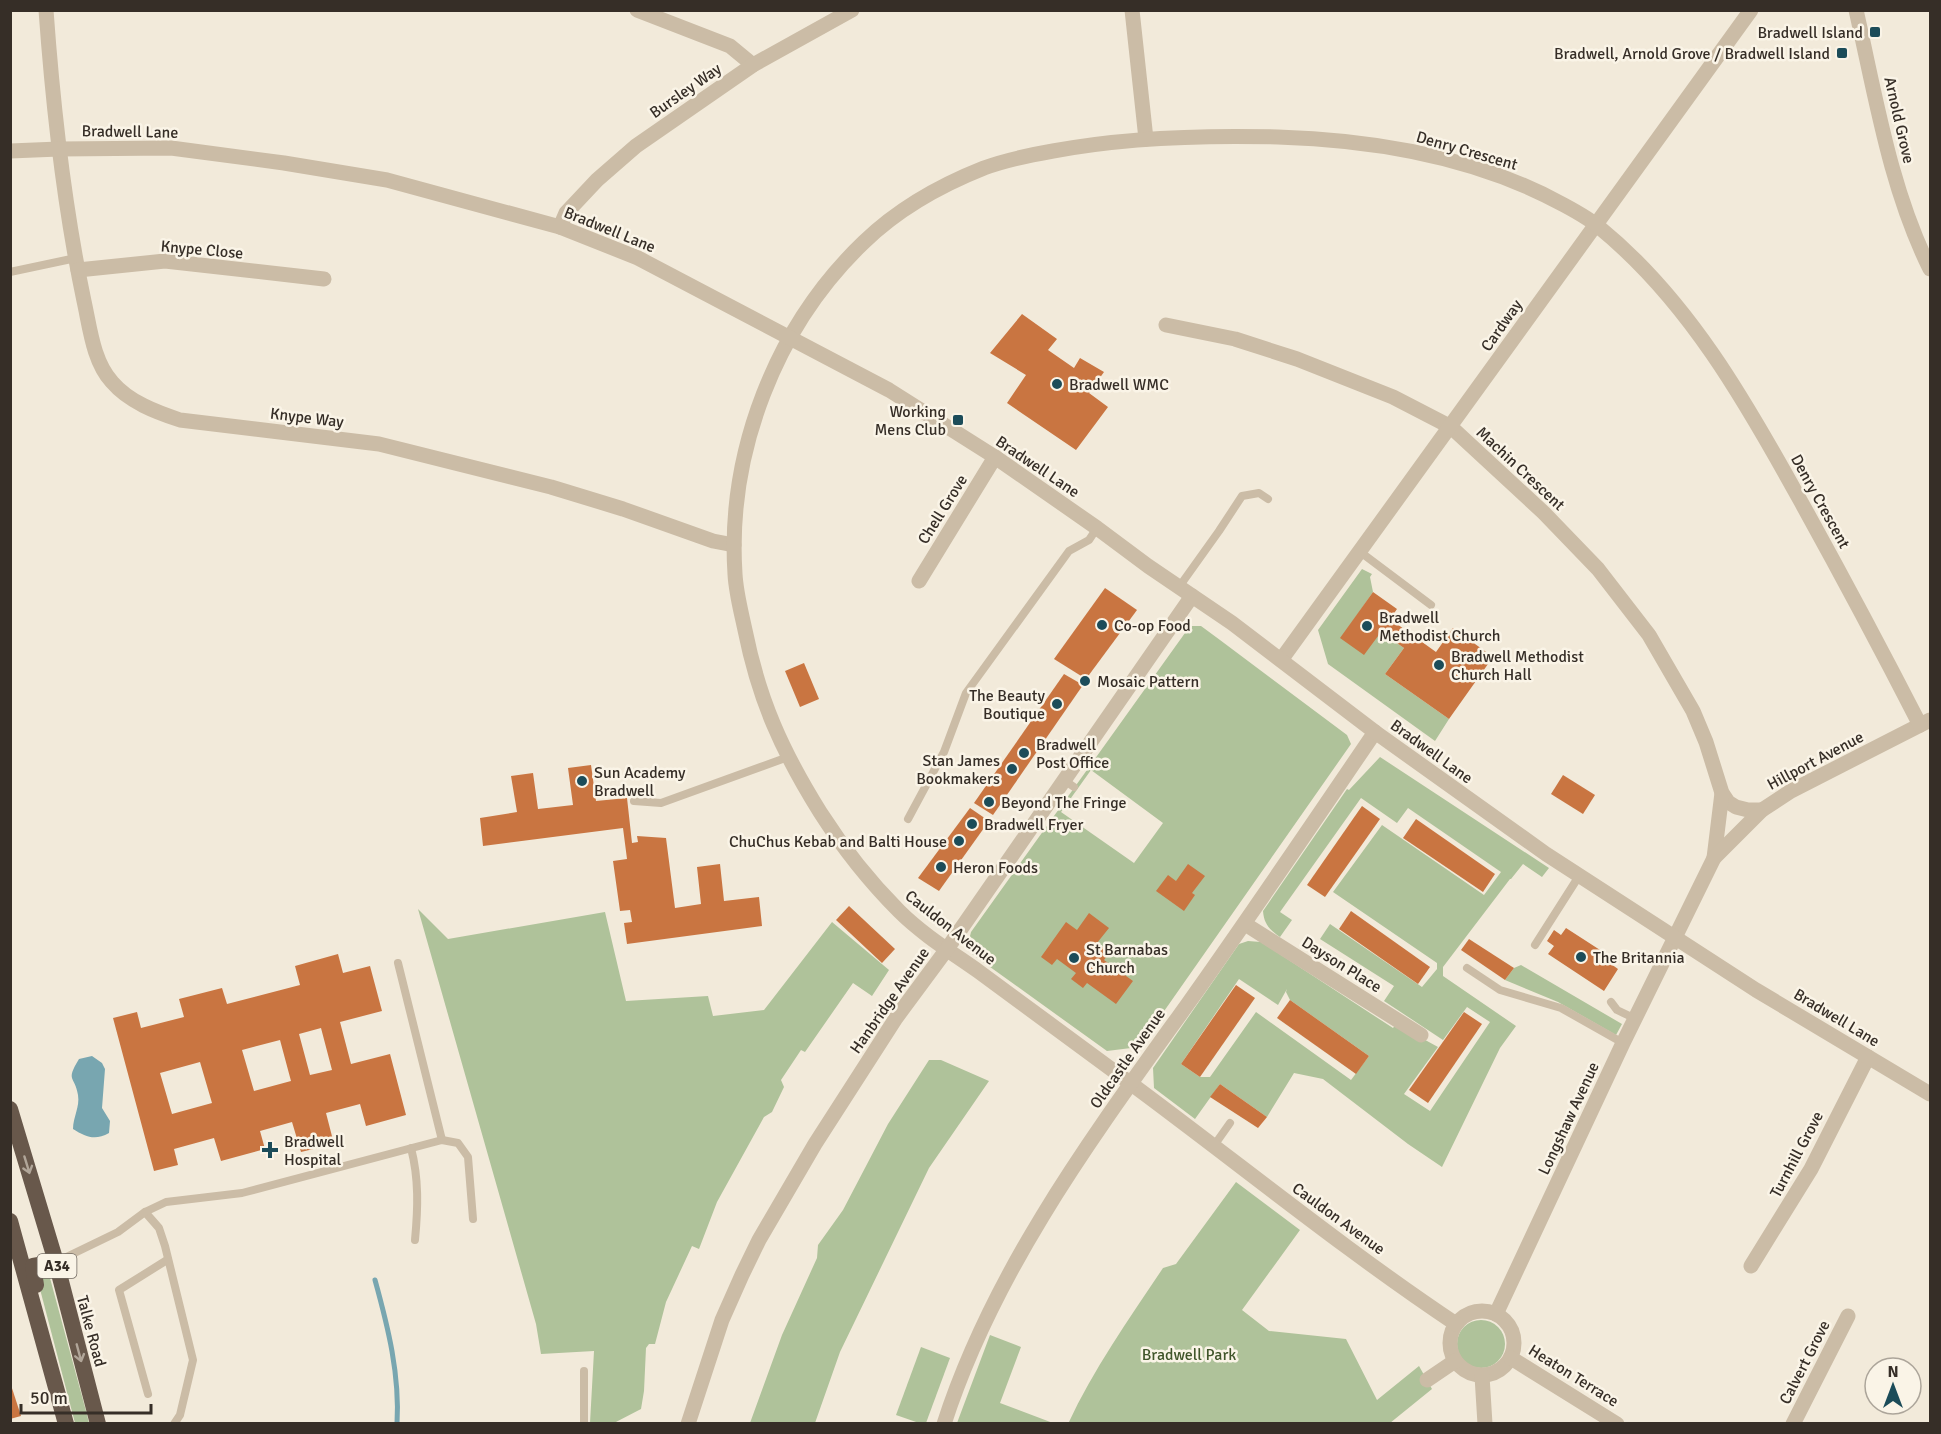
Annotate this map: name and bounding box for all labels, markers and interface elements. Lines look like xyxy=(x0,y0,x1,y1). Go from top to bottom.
place label: Bradwell Island xyxy=(1757,23,1863,43)
marker: Bradwell Island xyxy=(1868,25,1882,39)
place label: Bradwell, Arnold Grove / Bradwell Island xyxy=(1554,44,1830,64)
marker: Bradwell, Arnold Grove / Bradwell Island xyxy=(1835,46,1849,60)
street label: Bursley Way xyxy=(646,59,726,123)
street label: Arnold Grove xyxy=(1879,75,1919,166)
street label: Bradwell Lane xyxy=(81,121,179,143)
street label: Denry Crescent xyxy=(1414,127,1520,175)
street label: Bradwell Lane xyxy=(561,203,658,257)
street label: Knype Close xyxy=(160,236,244,264)
street label: Cardway xyxy=(1477,295,1527,355)
place label: Bradwell WMC xyxy=(1069,375,1169,395)
marker: Bradwell WMC xyxy=(1050,377,1064,391)
place label: Working Mens Club xyxy=(874,402,946,440)
street label: Knype Way xyxy=(269,404,345,432)
marker: Working Mens Club xyxy=(951,413,965,427)
street label: Machin Crescent xyxy=(1472,423,1569,515)
street label: Bradwell Lane xyxy=(992,431,1083,502)
street label: Denry Crescent xyxy=(1786,451,1854,552)
street label: Chell Grove xyxy=(914,471,972,548)
place label: Bradwell Methodist Church xyxy=(1379,608,1500,646)
place label: Co-op Food xyxy=(1114,616,1191,636)
marker: Co-op Food xyxy=(1095,618,1109,632)
marker: Bradwell Methodist Church xyxy=(1360,619,1374,633)
place label: Bradwell Methodist Church Hall xyxy=(1451,647,1584,685)
marker: Bradwell Methodist Church Hall xyxy=(1432,658,1446,672)
place label: Mosaic Pattern xyxy=(1097,672,1199,692)
marker: Mosaic Pattern xyxy=(1078,674,1092,688)
place label: The Beauty Boutique xyxy=(969,686,1046,724)
marker: The Beauty Boutique xyxy=(1050,697,1064,711)
street label: Bradwell Lane xyxy=(1386,715,1476,788)
street label: Hillport Avenue xyxy=(1764,727,1867,795)
place label: Bradwell Post Office xyxy=(1036,735,1109,773)
marker: Bradwell Post Office xyxy=(1017,746,1031,760)
place label: Stan James Bookmakers xyxy=(916,751,1000,789)
marker: Stan James Bookmakers xyxy=(1005,762,1019,776)
place label: Sun Academy Bradwell xyxy=(594,763,686,801)
marker: Sun Academy Bradwell xyxy=(575,774,589,788)
place label: Beyond The Fringe xyxy=(1001,793,1127,813)
marker: Beyond The Fringe xyxy=(982,795,996,809)
place label: Bradwell Fryer xyxy=(984,815,1083,835)
marker: Bradwell Fryer xyxy=(965,817,979,831)
place label: ChuChus Kebab and Balti House xyxy=(729,832,947,852)
marker: ChuChus Kebab and Balti House xyxy=(952,834,966,848)
place label: Heron Foods xyxy=(953,858,1038,878)
marker: Heron Foods xyxy=(934,860,948,874)
street label: Cauldon Avenue xyxy=(901,886,1000,970)
street label: Dayson Place xyxy=(1298,932,1385,997)
place label: St Barnabas Church xyxy=(1086,940,1168,978)
street label: Hanbridge Avenue xyxy=(846,944,934,1058)
place label: The Britannia xyxy=(1593,948,1685,968)
marker: The Britannia xyxy=(1574,950,1588,964)
marker: St Barnabas Church xyxy=(1067,951,1081,965)
street label: Bradwell Lane xyxy=(1790,984,1883,1051)
street label: Oldcastle Avenue xyxy=(1086,1005,1170,1113)
street label: Longshaw Avenue xyxy=(1534,1059,1604,1178)
street label: Turnhill Grove xyxy=(1766,1108,1828,1201)
place label: Bradwell Hospital xyxy=(284,1132,345,1170)
marker: Bradwell Hospital xyxy=(261,1141,279,1159)
one-way arrow xyxy=(22,1155,33,1174)
street label: Cauldon Avenue xyxy=(1288,1178,1389,1259)
road number: A34 xyxy=(38,1254,76,1278)
street label: Talke Road xyxy=(72,1293,110,1369)
street label: Calvert Grove xyxy=(1775,1317,1835,1408)
street label: Heaton Terrace xyxy=(1525,1340,1622,1411)
one-way arrow xyxy=(74,1343,86,1362)
park label: Bradwell Park xyxy=(1142,1345,1236,1365)
north arrow xyxy=(1863,1356,1923,1416)
text: N xyxy=(1887,1362,1899,1382)
scale bar xyxy=(21,1377,152,1415)
text: 50 m xyxy=(30,1387,68,1409)

